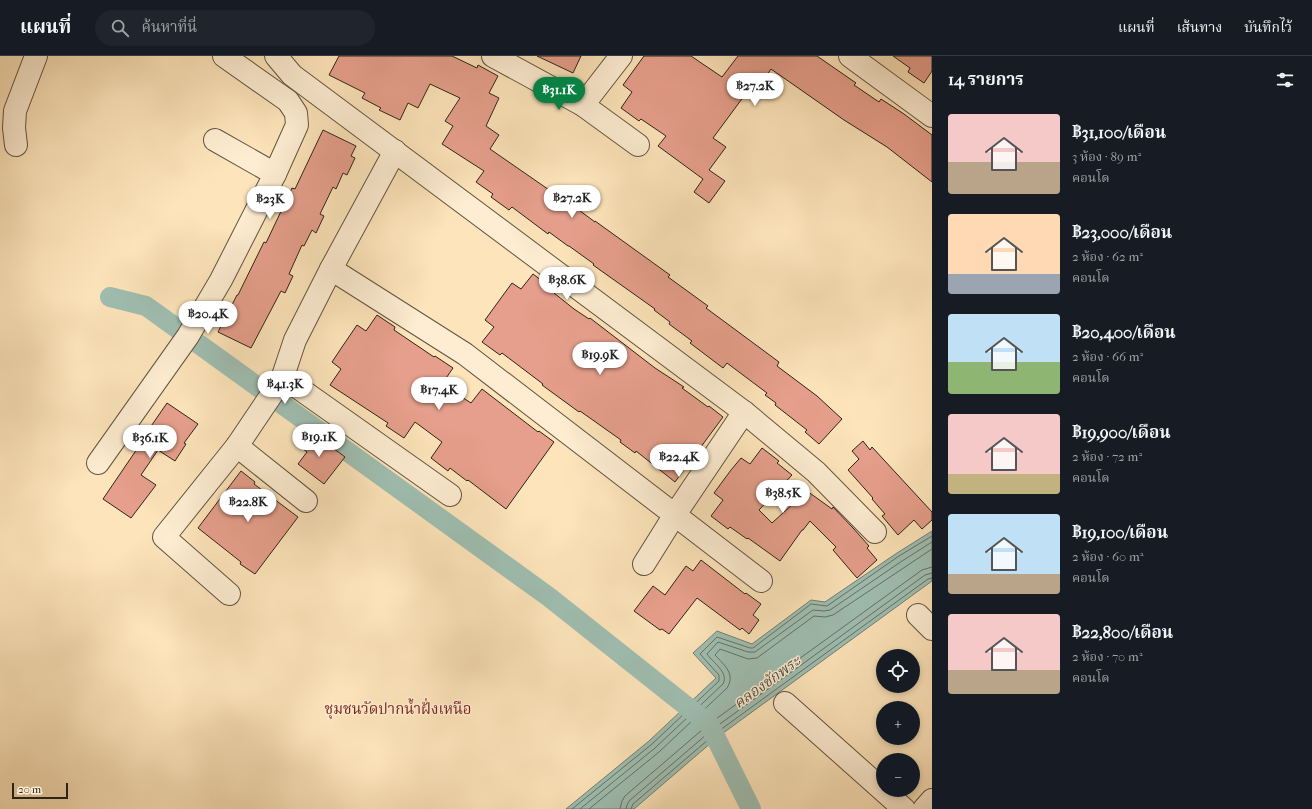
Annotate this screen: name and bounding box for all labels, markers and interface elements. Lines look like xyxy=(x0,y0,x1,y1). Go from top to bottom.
search box xyxy=(95,10,375,46)
text: แผนที่ xyxy=(20,16,71,38)
icon: search xyxy=(109,17,131,39)
text: ค้นหาที่นี่ xyxy=(141,18,197,36)
text: แผนที่ xyxy=(1118,19,1155,36)
text: เส้นทาง xyxy=(1177,19,1222,36)
text: บันทึกไว้ xyxy=(1244,19,1292,36)
text: 14 รายการ xyxy=(948,69,1024,89)
icon: filters xyxy=(1274,69,1296,91)
pin: ฿27.2K xyxy=(722,73,788,107)
pin: ฿31.1K xyxy=(526,77,592,111)
text: ฿27.2K xyxy=(736,78,774,93)
text: ฿31.1K xyxy=(542,82,576,97)
text: ฿31,100/เดือน xyxy=(1072,122,1166,142)
icon: home xyxy=(980,130,1028,178)
text: 3 ห้อง · 89 m² xyxy=(1072,149,1141,164)
text: คอนโด xyxy=(1072,170,1110,185)
pin: ฿27.2K xyxy=(539,185,605,219)
pin: ฿23K xyxy=(246,186,294,220)
text: ฿27.2K xyxy=(553,190,591,205)
text: ฿23K xyxy=(256,191,284,206)
text: ฿23,000/เดือน xyxy=(1072,222,1172,242)
icon: home xyxy=(980,230,1028,278)
text: 2 ห้อง · 62 m² xyxy=(1072,249,1143,264)
pin: ฿38.6K xyxy=(534,267,600,301)
text: คอนโด xyxy=(1072,270,1110,285)
text: ฿38.6K xyxy=(548,272,586,287)
pin: ฿20.4K xyxy=(175,301,241,335)
text: ฿20.4K xyxy=(187,306,229,321)
text: ฿20,400/เดือน xyxy=(1072,322,1176,342)
icon: home xyxy=(980,330,1028,378)
pin: ฿19.9K xyxy=(567,342,633,376)
text: ฿19.9K xyxy=(581,347,619,362)
text: 2 ห้อง · 66 m² xyxy=(1072,349,1143,364)
text: คอนโด xyxy=(1072,370,1110,385)
pin: ฿41.3K xyxy=(252,371,318,405)
text: ฿41.3K xyxy=(267,376,303,391)
pin: ฿17.4K xyxy=(406,377,472,411)
text: ฿17.4K xyxy=(420,382,458,397)
text: ฿19,900/เดือน xyxy=(1072,422,1171,442)
pin: ฿19.1K xyxy=(286,424,352,458)
pin: ฿36.1K xyxy=(117,425,183,459)
text: ฿19.1K xyxy=(301,429,337,444)
text: ฿36.1K xyxy=(132,430,168,445)
icon: home xyxy=(980,430,1028,478)
pin: ฿22.4K xyxy=(646,444,712,478)
text: ฿22.4K xyxy=(659,449,699,464)
text: 2 ห้อง · 72 m² xyxy=(1072,449,1142,464)
text: คอนโด xyxy=(1072,470,1110,485)
pin: ฿38.5K xyxy=(750,480,816,514)
text: ฿38.5K xyxy=(765,485,801,500)
pin: ฿22.8K xyxy=(215,489,281,523)
text: ฿22.8K xyxy=(228,494,268,509)
text: ฿19,100/เดือน xyxy=(1072,522,1168,542)
icon: home xyxy=(980,530,1028,578)
text: 2 ห้อง · 60 m² xyxy=(1072,549,1143,564)
text: คอนโด xyxy=(1072,570,1110,585)
text: ฿22,800/เดือน xyxy=(1072,622,1173,642)
icon: home xyxy=(980,630,1028,678)
map controls xyxy=(876,649,920,797)
button: locate xyxy=(876,649,920,693)
text: 2 ห้อง · 70 m² xyxy=(1072,649,1143,664)
water label: คลองชักพระ xyxy=(730,651,805,712)
text: คอนโด xyxy=(1072,670,1110,685)
district label: ชุมชนวัดปากน้ำฝั่งเหนือ xyxy=(324,698,472,720)
button: + xyxy=(876,701,920,745)
button: − xyxy=(876,753,920,797)
scale bar xyxy=(12,781,68,800)
text: 20 m xyxy=(18,783,41,796)

